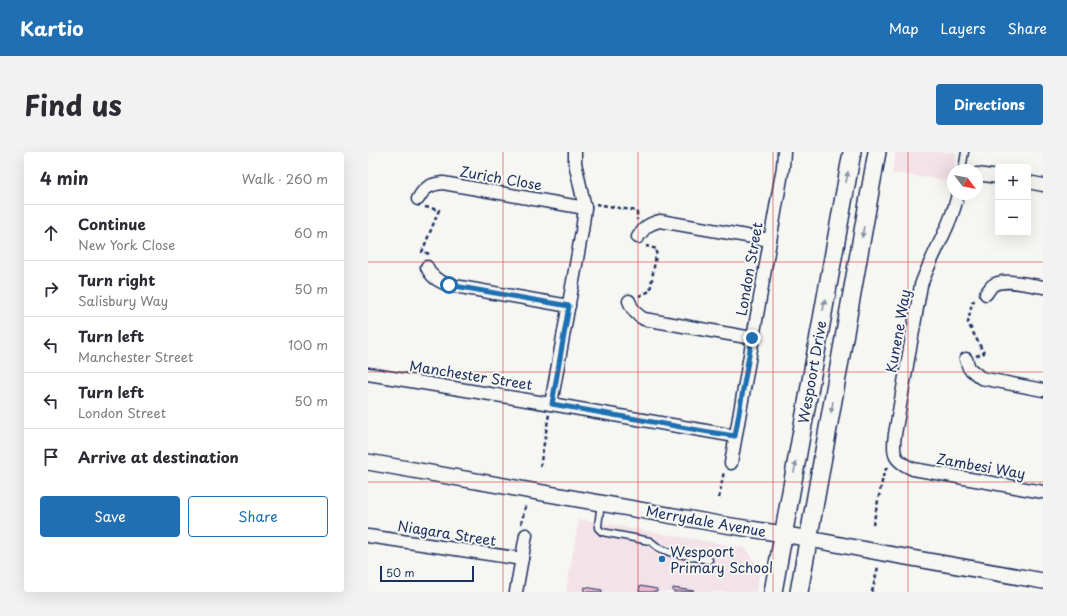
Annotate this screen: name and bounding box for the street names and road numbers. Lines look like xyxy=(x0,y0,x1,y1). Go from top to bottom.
street label: Zurich Close xyxy=(458,160,544,196)
street label: London Street xyxy=(730,220,768,317)
street label: Kunene Way xyxy=(880,288,916,374)
street label: Wespoort Drive xyxy=(793,319,831,425)
street label: Manchester Street xyxy=(408,355,534,395)
street label: Zambesi Way xyxy=(935,448,1027,484)
street label: Merrydale Avenue xyxy=(644,500,768,542)
street label: Niagara Street xyxy=(396,515,498,551)

